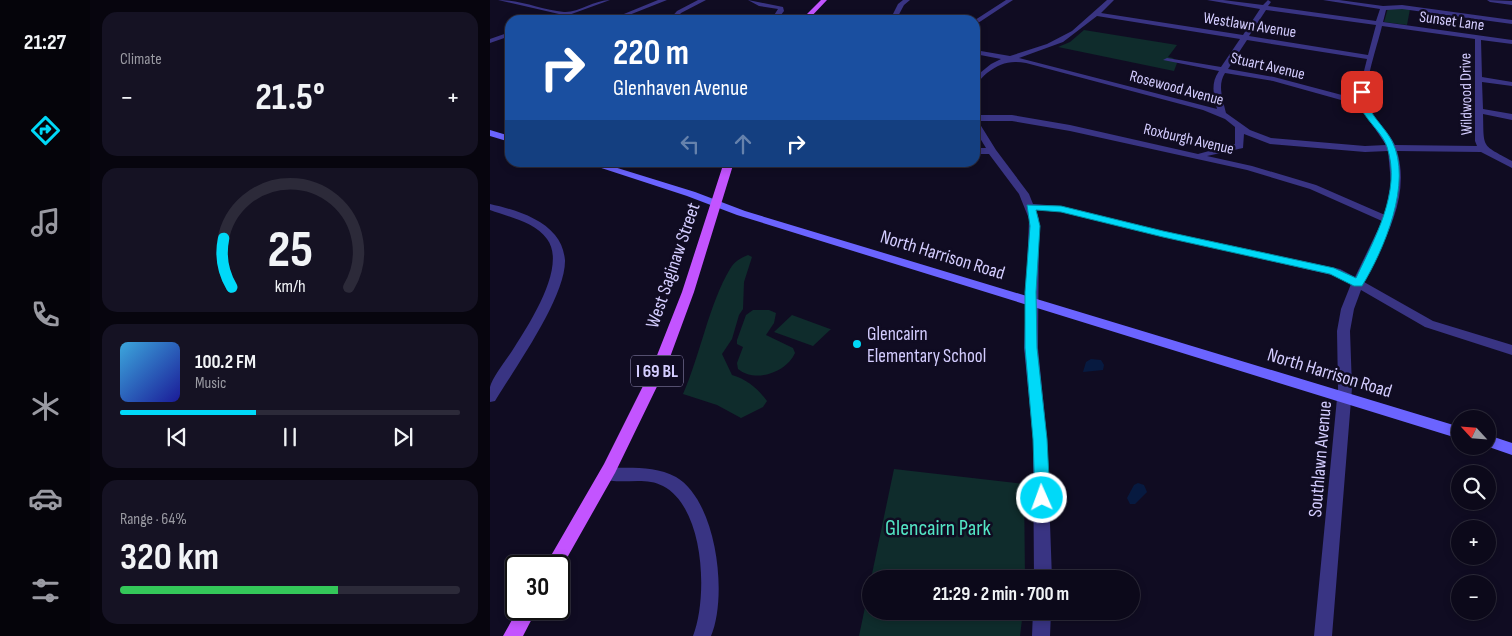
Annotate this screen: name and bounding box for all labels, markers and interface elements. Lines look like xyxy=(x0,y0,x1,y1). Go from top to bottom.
street label: Sunset Lane xyxy=(1418,8,1485,35)
street label: Westlawn Avenue xyxy=(1202,9,1298,42)
text: 21:27 xyxy=(24,29,66,56)
text: 220 m xyxy=(613,32,689,75)
icon: right xyxy=(530,35,595,100)
street label: Stuart Avenue xyxy=(1229,49,1307,84)
text: Climate xyxy=(120,50,162,69)
street label: Wildwood Drive xyxy=(1456,53,1477,135)
street label: Rosewood Avenue xyxy=(1128,67,1226,110)
pin xyxy=(1341,71,1383,113)
text: 21.5° xyxy=(255,75,325,120)
text: Glenhaven Avenue xyxy=(613,75,748,102)
icon: arrive xyxy=(1348,78,1376,106)
text: − xyxy=(120,81,134,114)
text: + xyxy=(446,81,460,114)
icon: directions xyxy=(28,113,63,148)
street label: Roxburgh Avenue xyxy=(1142,120,1236,159)
icon: left xyxy=(676,130,704,158)
icon: ahead xyxy=(729,130,757,158)
icon: right xyxy=(782,130,810,158)
street label: West Saginaw Street xyxy=(641,200,706,331)
icon: music xyxy=(28,205,63,240)
text: 25 xyxy=(267,219,313,282)
street label: North Harrison Road xyxy=(877,226,1008,285)
text: km/h xyxy=(275,276,305,297)
icon: phone xyxy=(28,297,63,332)
place label: Glencairn Elementary School xyxy=(867,323,986,368)
marker: Glencairn Elementary School xyxy=(851,338,863,350)
street label: North Harrison Road xyxy=(1264,344,1395,403)
text: 100.2 FM xyxy=(195,351,256,374)
road number: I 69 BL xyxy=(631,356,683,386)
text: Music xyxy=(195,374,226,393)
icon: climate xyxy=(28,389,63,424)
street label: Southlawn Avenue xyxy=(1304,400,1337,518)
north arrow xyxy=(1451,410,1496,455)
map controls xyxy=(1451,410,1496,620)
icon: previous xyxy=(163,423,191,451)
icon: pause xyxy=(276,423,304,451)
icon: next xyxy=(389,423,417,451)
button: search xyxy=(1451,465,1496,510)
position arrow xyxy=(1015,471,1067,523)
icon: car xyxy=(28,481,63,516)
text: Range · 64% xyxy=(120,510,187,529)
park label: Glencairn Park xyxy=(885,515,992,542)
button: + xyxy=(1451,520,1496,565)
text: 320 km xyxy=(120,535,219,580)
speed limit sign: 30 xyxy=(505,555,570,620)
icon: filters xyxy=(28,573,63,608)
button: − xyxy=(1451,575,1496,620)
text: 21:29 · 2 min · 700 m xyxy=(933,583,1069,606)

